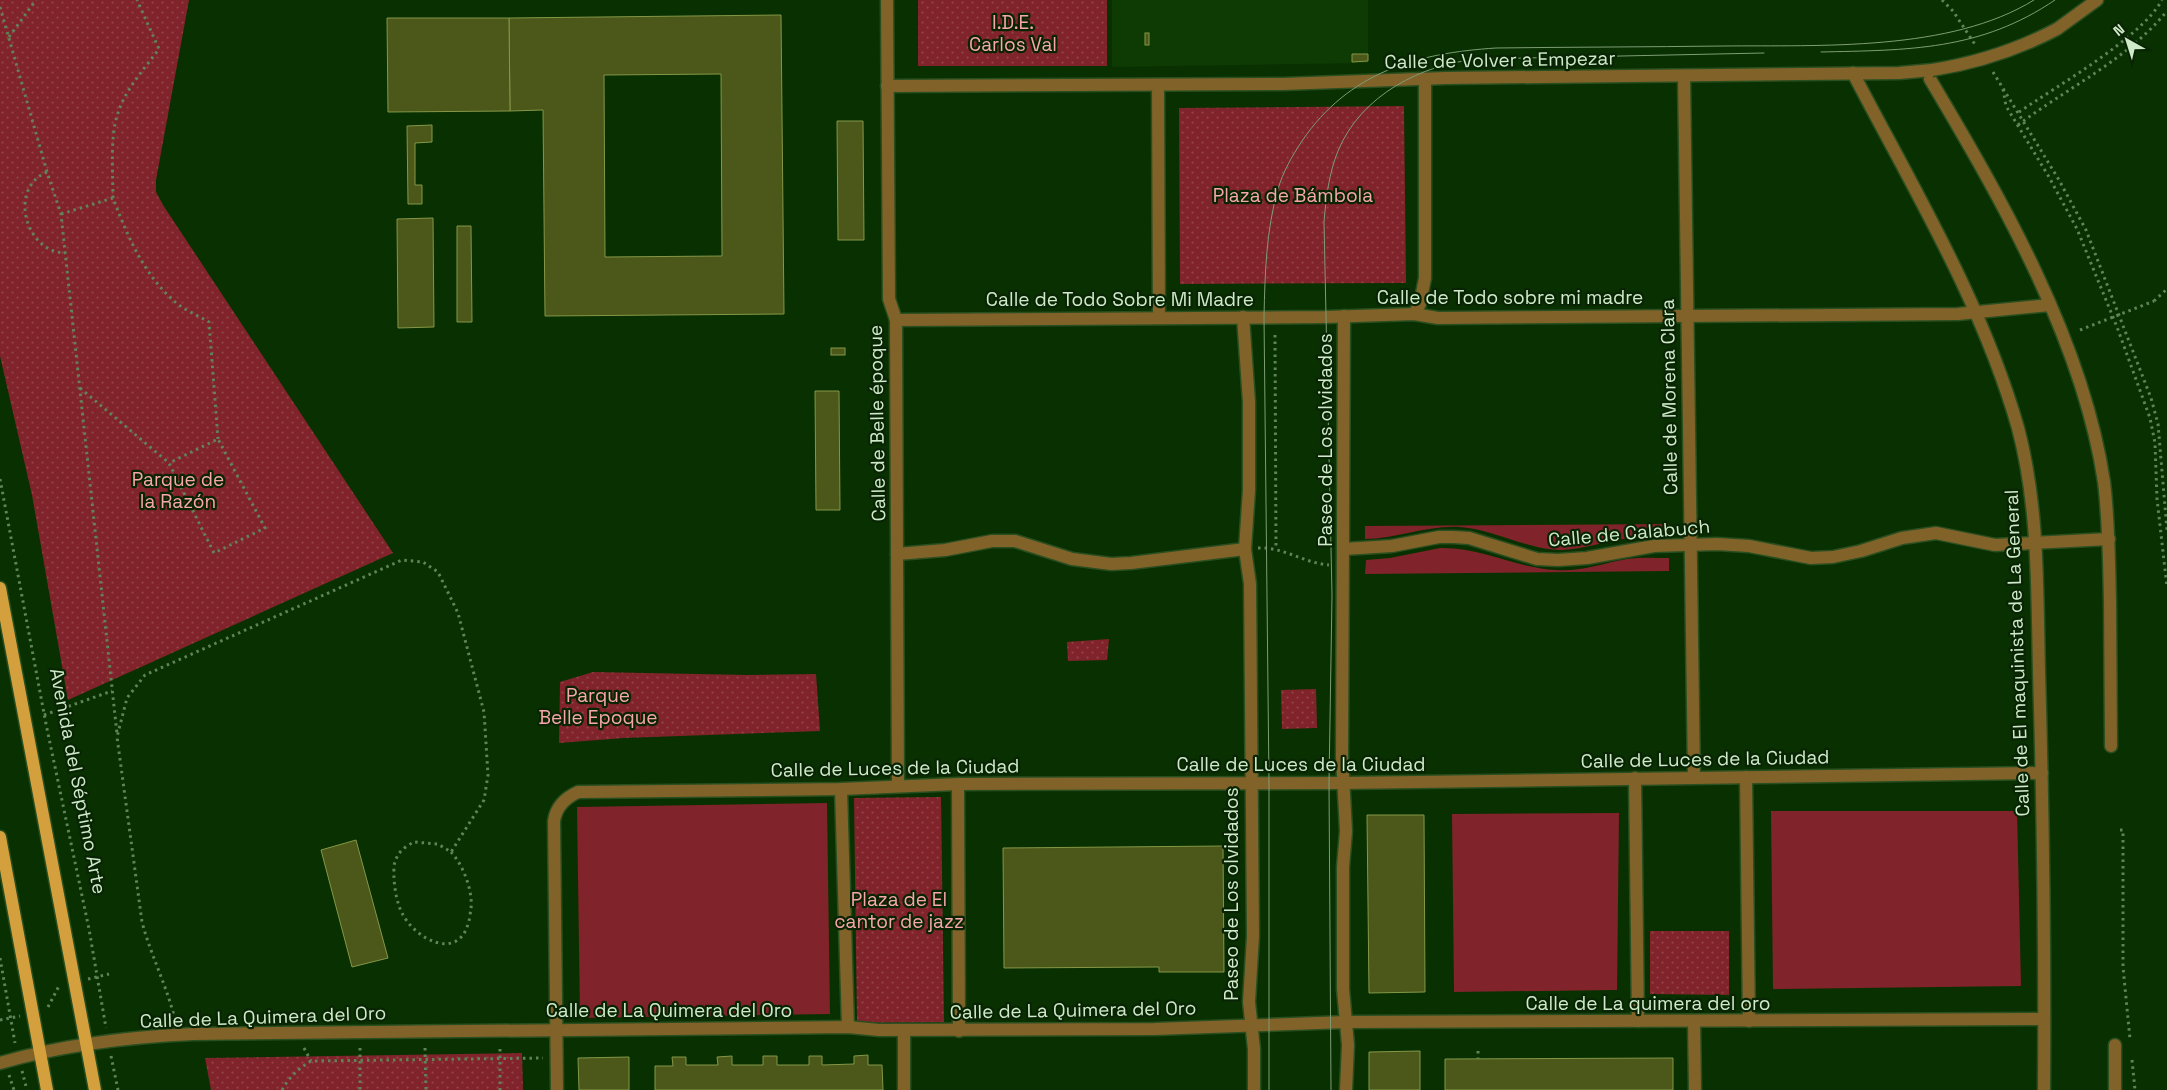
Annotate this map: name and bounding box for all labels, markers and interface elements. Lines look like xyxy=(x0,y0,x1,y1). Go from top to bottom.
park label: I.D.E. Carlos Val xyxy=(969,10,1057,57)
north arrow xyxy=(2102,15,2152,65)
text: N xyxy=(2110,20,2128,40)
street label: Calle de Volver a Empezar xyxy=(1384,45,1616,75)
park label: Plaza de Bámbola xyxy=(1213,183,1373,208)
street label: Calle de Todo sobre mi madre xyxy=(1377,285,1643,310)
street label: Calle de Todo Sobre Mi Madre xyxy=(986,287,1254,312)
street label: Calle de Morena Clara xyxy=(1655,299,1683,495)
street label: Calle de Belle époque xyxy=(863,325,891,521)
street label: Paseo de Los olvidados xyxy=(1313,333,1338,547)
park label: Parque de la Razón xyxy=(132,467,224,514)
street label: Calle de El maquinista de La General xyxy=(1999,489,2035,817)
street label: Calle de Calabuch xyxy=(1547,513,1711,553)
street label: Avenida del Séptimo Arte xyxy=(44,666,112,896)
park label: Parque Belle Epoque xyxy=(538,683,658,730)
street label: Calle de Luces de la Ciudad xyxy=(1580,744,1830,774)
street label: Calle de Luces de la Ciudad xyxy=(1177,752,1425,777)
street label: Calle de Luces de la Ciudad xyxy=(770,753,1020,783)
street label: Paseo de Los olvidados xyxy=(1219,787,1244,1001)
park label: Plaza de El cantor de jazz xyxy=(834,887,964,934)
street label: Calle de La quimera del oro xyxy=(1525,991,1771,1016)
street label: Calle de La Quimera del Oro xyxy=(949,995,1197,1025)
street label: Calle de La Quimera del Oro xyxy=(546,998,792,1023)
street label: Calle de La Quimera del Oro xyxy=(139,1000,387,1034)

